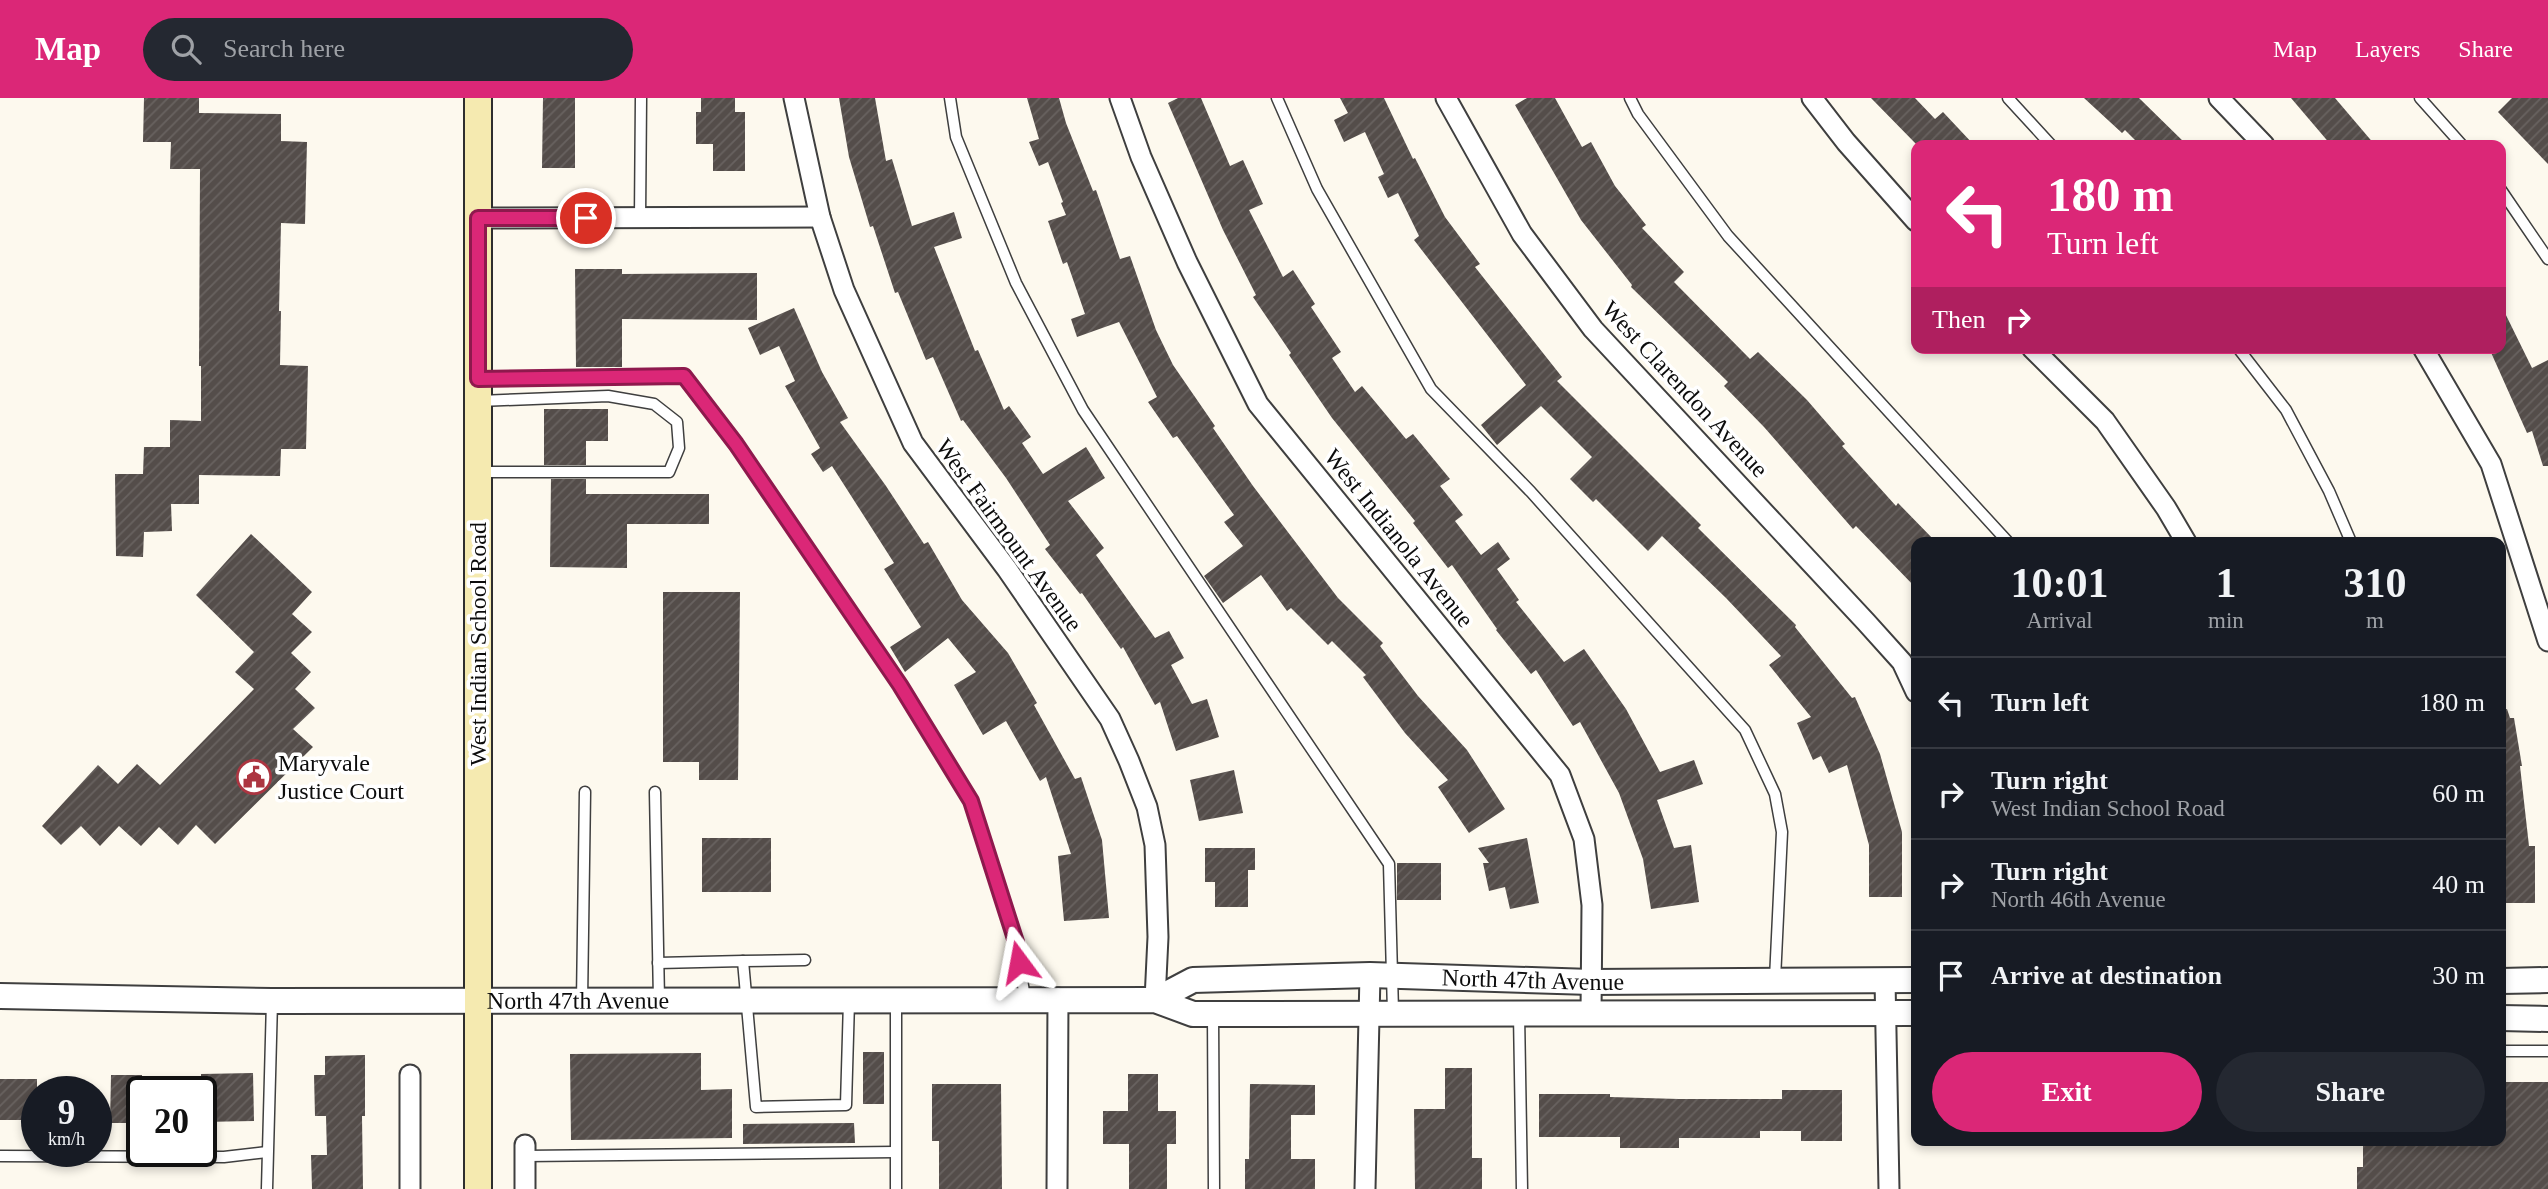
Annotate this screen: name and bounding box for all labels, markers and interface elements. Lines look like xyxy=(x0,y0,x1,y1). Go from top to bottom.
search box xyxy=(143,18,633,81)
icon: search xyxy=(167,30,205,68)
text: Map xyxy=(35,31,101,67)
text: Search here xyxy=(223,34,345,63)
text: Map xyxy=(2273,36,2317,62)
text: Layers xyxy=(2355,36,2420,62)
text: Share xyxy=(2458,36,2513,62)
text: 180 m xyxy=(2047,167,2174,222)
icon: left xyxy=(1932,168,2023,259)
pin xyxy=(556,188,616,248)
icon: arrive xyxy=(567,199,605,237)
text: Turn left xyxy=(2047,225,2159,261)
street label: West Clarendon Avenue xyxy=(1597,296,1773,482)
icon: right xyxy=(1999,301,2037,339)
text: Then xyxy=(1932,305,1985,334)
street label: West Fairmount Avenue xyxy=(931,434,1087,636)
street label: West Indianola Avenue xyxy=(1319,444,1479,632)
street label: West Indian School Road xyxy=(465,522,491,766)
text: 10:01 xyxy=(2011,560,2109,606)
text: 1 xyxy=(2215,560,2236,606)
text: 310 xyxy=(2343,560,2406,606)
text: Arrival xyxy=(2026,608,2093,633)
text: min xyxy=(2208,608,2244,633)
text: m xyxy=(2366,608,2384,633)
icon: left xyxy=(1932,684,1970,722)
text: Turn left xyxy=(1991,688,2089,717)
text: 180 m xyxy=(2419,688,2485,717)
place label: Maryvale Justice Court xyxy=(278,750,404,804)
public building icon: Maryvale Justice Court xyxy=(235,758,273,796)
text: Turn right xyxy=(1991,766,2108,795)
icon: right xyxy=(1932,775,1970,813)
text: 60 m xyxy=(2432,779,2485,808)
text: West Indian School Road xyxy=(1991,796,2225,821)
text: Turn right xyxy=(1991,857,2108,886)
icon: right xyxy=(1932,866,1970,904)
text: 40 m xyxy=(2432,870,2485,899)
text: North 46th Avenue xyxy=(1991,887,2166,912)
position arrow xyxy=(982,925,1056,999)
icon: arrive xyxy=(1932,957,1970,995)
text: Arrive at destination xyxy=(1991,961,2222,990)
text: 30 m xyxy=(2432,961,2485,990)
street label: North 47th Avenue xyxy=(1441,964,1624,995)
street label: North 47th Avenue xyxy=(487,988,669,1014)
button: Exit xyxy=(1932,1052,2202,1132)
button: Share xyxy=(2216,1052,2485,1132)
speed limit sign: 20 xyxy=(126,1076,217,1167)
text: 9 xyxy=(58,1093,75,1132)
text: km/h xyxy=(48,1129,85,1149)

